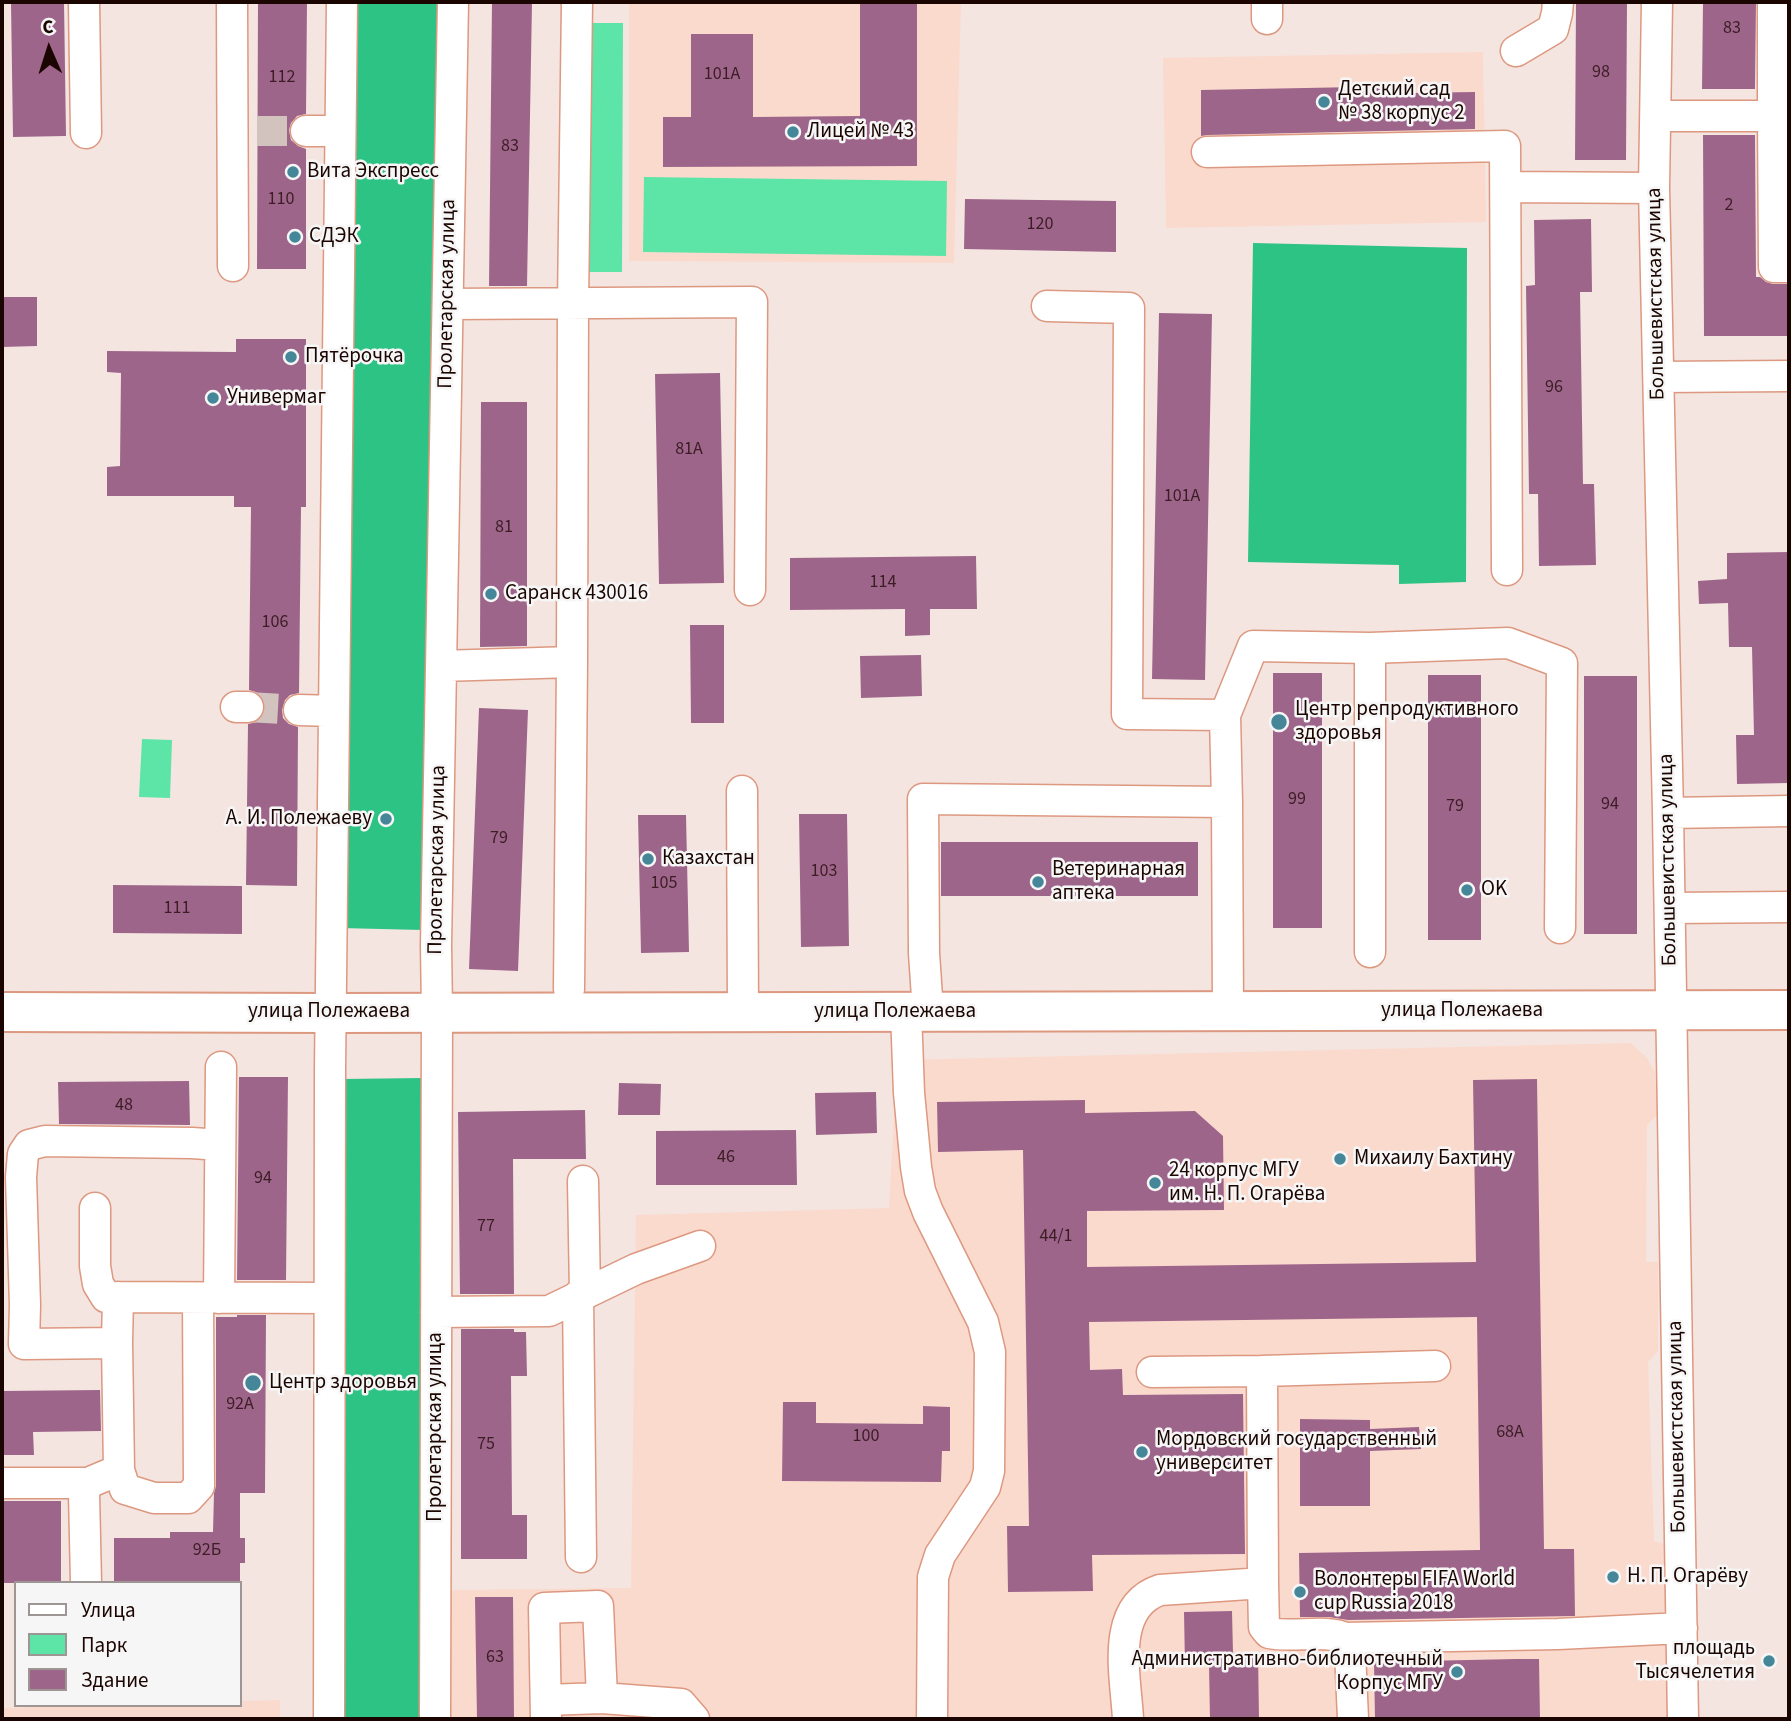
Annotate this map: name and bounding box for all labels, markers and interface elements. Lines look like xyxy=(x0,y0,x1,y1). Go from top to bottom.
north arrow xyxy=(14,14,84,84)
text: С xyxy=(42,14,54,41)
house number: 83 xyxy=(1723,18,1741,40)
house number: 98 xyxy=(1592,62,1610,84)
house number: 101А xyxy=(704,64,740,86)
house number: 112 xyxy=(269,67,295,89)
place label: Детский сад № 38 корпус 2 xyxy=(1338,77,1465,127)
marker: Детский сад № 38 корпус 2 xyxy=(1316,94,1332,110)
place label: Лицей № 43 xyxy=(807,119,914,145)
marker: Лицей № 43 xyxy=(785,124,801,140)
house number: 83 xyxy=(501,136,519,158)
place label: Вита Экспресс xyxy=(307,159,439,185)
marker: Вита Экспресс xyxy=(285,164,301,180)
street label: Большевистская улица xyxy=(1643,187,1671,401)
house number: 110 xyxy=(268,189,294,211)
house number: 2 xyxy=(1725,195,1733,217)
street label: Пролетарская улица xyxy=(434,199,462,389)
house number: 120 xyxy=(1027,214,1053,236)
place label: СДЭК xyxy=(309,224,359,250)
marker: СДЭК xyxy=(287,229,303,245)
place label: Пятёрочка xyxy=(305,344,404,370)
marker: Пятёрочка xyxy=(283,349,299,365)
house number: 96 xyxy=(1545,377,1563,399)
place label: Универмаг xyxy=(227,385,326,411)
marker: Универмаг xyxy=(205,390,221,406)
house number: 81А xyxy=(675,439,703,461)
house number: 101А xyxy=(1164,486,1200,508)
house number: 81 xyxy=(495,517,513,539)
house number: 114 xyxy=(870,572,896,594)
place label: Саранск 430016 xyxy=(505,581,648,607)
marker: Саранск 430016 xyxy=(483,586,499,602)
house number: 106 xyxy=(262,612,288,634)
place label: Центр репродуктивного здоровья xyxy=(1295,697,1519,747)
marker: Центр репродуктивного здоровья xyxy=(1269,712,1289,732)
street label: Большевистская улица xyxy=(1655,753,1683,967)
street label: Пролетарская улица xyxy=(424,765,452,955)
house number: 99 xyxy=(1288,789,1306,811)
house number: 94 xyxy=(1601,794,1619,816)
house number: 79 xyxy=(1446,796,1464,818)
place label: А. И. Полежаеву xyxy=(226,806,372,832)
marker: А. И. Полежаеву xyxy=(378,811,394,827)
house number: 79 xyxy=(490,828,508,850)
place label: Казахстан xyxy=(662,846,755,872)
marker: Казахстан xyxy=(640,851,656,867)
place label: Ветеринарная аптека xyxy=(1052,857,1185,907)
house number: 103 xyxy=(811,861,837,883)
house number: 105 xyxy=(651,873,677,895)
marker: Ветеринарная аптека xyxy=(1030,874,1046,890)
place label: OK xyxy=(1481,877,1507,903)
marker: OK xyxy=(1459,882,1475,898)
house number: 111 xyxy=(164,898,190,920)
street label: улица Полежаева xyxy=(1381,998,1543,1024)
street label: улица Полежаева xyxy=(248,999,410,1025)
street label: улица Полежаева xyxy=(814,999,976,1025)
house number: 48 xyxy=(115,1095,133,1117)
place label: Михаилу Бахтину xyxy=(1354,1146,1513,1172)
house number: 46 xyxy=(717,1147,735,1169)
marker: Михаилу Бахтину xyxy=(1332,1151,1348,1167)
place label: 24 корпус МГУ им. Н. П. Огарёва xyxy=(1169,1158,1325,1208)
house number: 94 xyxy=(254,1168,272,1190)
marker: 24 корпус МГУ им. Н. П. Огарёва xyxy=(1147,1175,1163,1191)
house number: 77 xyxy=(477,1216,495,1238)
house number: 44/1 xyxy=(1039,1226,1073,1248)
street label: Большевистская улица xyxy=(1664,1320,1692,1534)
street label: Пролетарская улица xyxy=(423,1332,449,1522)
place label: Центр здоровья xyxy=(269,1370,417,1396)
marker: Центр здоровья xyxy=(243,1373,263,1393)
house number: 92А xyxy=(226,1394,254,1416)
house number: 68А xyxy=(1496,1422,1524,1444)
house number: 100 xyxy=(853,1426,879,1448)
place label: Мордовский государственный университет xyxy=(1156,1427,1437,1477)
house number: 75 xyxy=(477,1434,495,1456)
marker: Мордовский государственный университет xyxy=(1134,1444,1150,1460)
house number: 92Б xyxy=(193,1540,221,1562)
place label: Н. П. Огарёву xyxy=(1627,1564,1748,1590)
place label: Волонтеры FIFA World cup Russia 2018 xyxy=(1314,1567,1515,1617)
marker: Н. П. Огарёву xyxy=(1605,1569,1621,1585)
legend xyxy=(14,1581,242,1707)
marker: Волонтеры FIFA World cup Russia 2018 xyxy=(1292,1584,1308,1600)
text: Улица xyxy=(81,1595,136,1625)
text: Парк xyxy=(81,1630,127,1660)
place label: площадь Тысячелетия xyxy=(1636,1636,1755,1686)
house number: 63 xyxy=(486,1647,504,1669)
place label: Административно-библиотечный Корпус МГУ xyxy=(1132,1647,1443,1697)
marker: площадь Тысячелетия xyxy=(1761,1653,1777,1669)
marker: Административно-библиотечный Корпус МГУ xyxy=(1449,1664,1465,1680)
text: Здание xyxy=(81,1665,149,1695)

